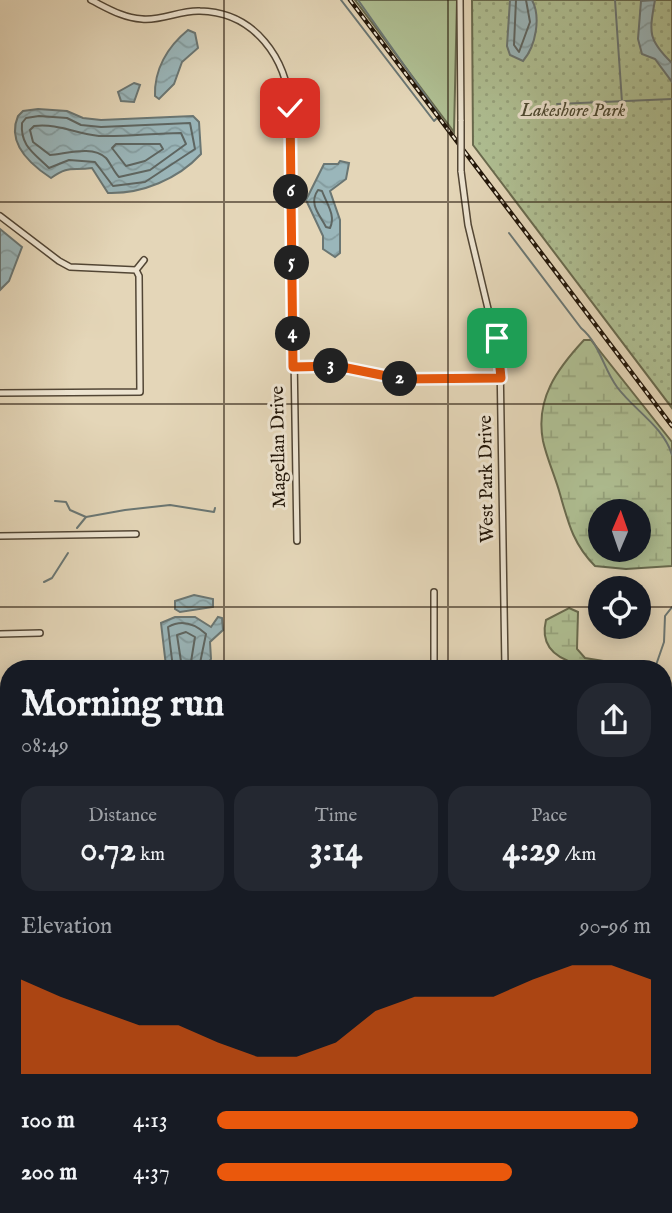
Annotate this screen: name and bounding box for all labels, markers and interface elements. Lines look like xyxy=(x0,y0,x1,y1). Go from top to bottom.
pin xyxy=(260,78,320,138)
icon: check xyxy=(271,89,309,127)
park label: Lakeshore Park xyxy=(520,99,626,123)
pin: 6 xyxy=(274,174,308,210)
text: 6 xyxy=(286,179,295,203)
pin: 5 xyxy=(274,246,310,280)
text: 5 xyxy=(288,250,295,274)
pin xyxy=(467,308,527,368)
pin: 4 xyxy=(276,316,310,352)
icon: arrive xyxy=(478,319,516,357)
text: 4 xyxy=(288,321,297,345)
pin: 3 xyxy=(314,348,348,384)
text: 3 xyxy=(327,353,334,377)
pin: 2 xyxy=(382,362,418,396)
text: 2 xyxy=(395,366,404,390)
street label: Magellan Drive xyxy=(266,385,292,508)
street label: West Park Drive xyxy=(474,415,500,543)
north arrow xyxy=(588,499,651,562)
map controls xyxy=(588,499,651,639)
button: locate xyxy=(588,576,651,639)
text: Morning run xyxy=(21,681,224,729)
button: share xyxy=(577,683,651,757)
text: 08:49 xyxy=(21,731,69,760)
text: Distance xyxy=(88,804,157,828)
text: Time xyxy=(315,804,357,828)
text: Pace xyxy=(531,804,567,828)
text: 0.72 xyxy=(80,828,136,873)
text: 3:14 xyxy=(310,828,362,873)
text: 4:29 xyxy=(503,828,561,873)
text: km xyxy=(136,843,165,867)
text: /km xyxy=(561,843,596,867)
text: Elevation xyxy=(21,912,112,941)
text: 90–96 m xyxy=(579,912,651,941)
text: 100 m xyxy=(21,1106,75,1135)
text: 4:13 xyxy=(133,1106,168,1135)
text: 200 m xyxy=(21,1158,77,1187)
text: 4:37 xyxy=(133,1158,170,1187)

